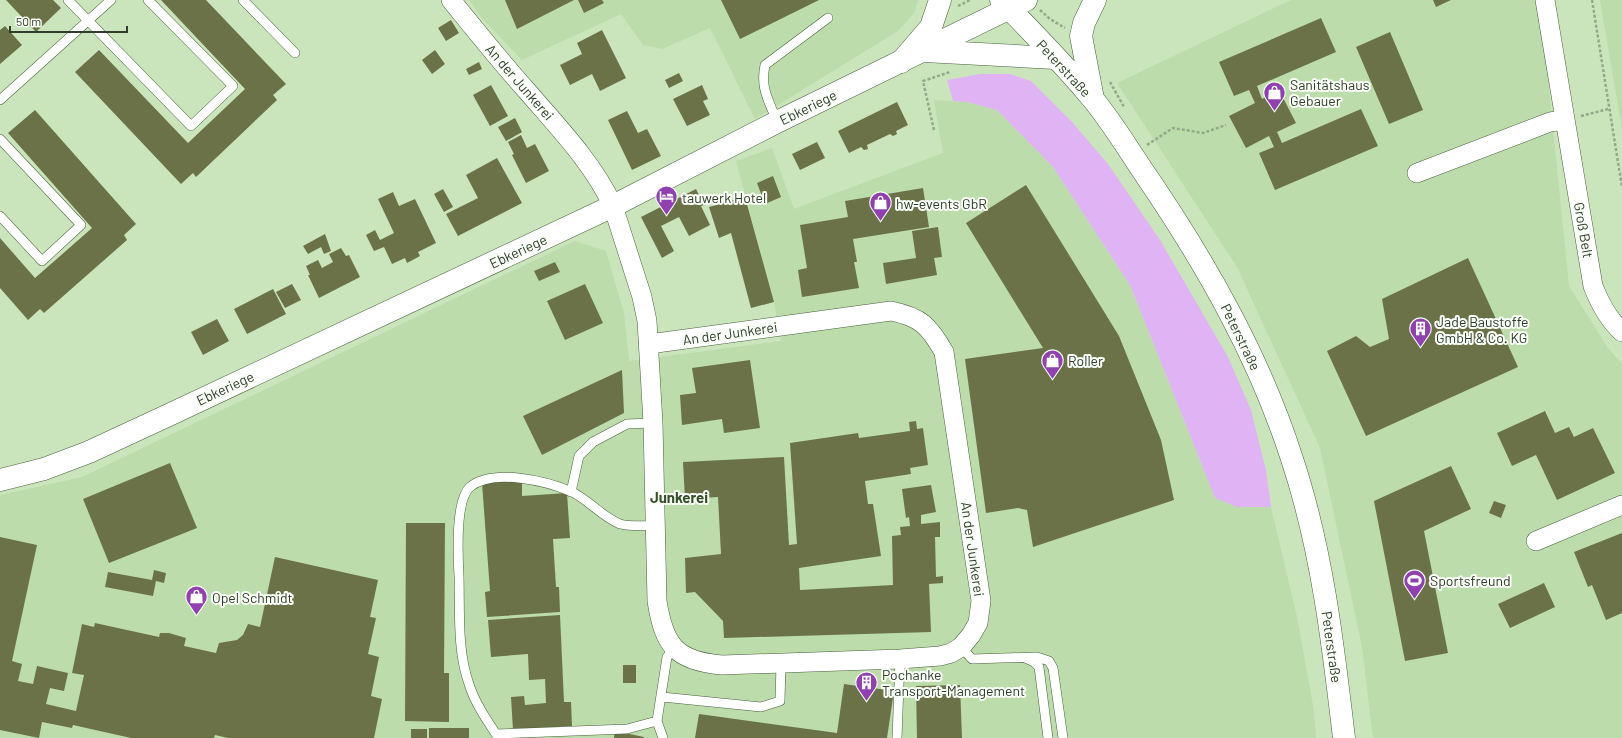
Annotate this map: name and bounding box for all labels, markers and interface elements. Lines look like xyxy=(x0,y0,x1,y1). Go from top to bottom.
scale bar xyxy=(10,8,127,34)
text: 50 m xyxy=(16,14,41,28)
street label: Peterstraße xyxy=(1033,36,1095,100)
street label: An der Junkerei xyxy=(482,40,558,124)
place label: Sanitätshaus Gebauer xyxy=(1290,76,1370,109)
shop icon: Sanitätshaus Gebauer xyxy=(1261,79,1287,112)
street label: Ebkeriege xyxy=(777,86,839,128)
hotel icon: tauwerk Hotel xyxy=(653,184,679,217)
place label: tauwerk Hotel xyxy=(682,189,766,206)
shop icon: hw-events GbR xyxy=(868,190,894,223)
place label: hw-events GbR xyxy=(896,195,987,212)
street label: Groß Belt xyxy=(1571,201,1597,259)
street label: Ebkeriege xyxy=(487,230,549,272)
street label: Peterstraße xyxy=(1218,301,1264,373)
place label: Jade Baustoffe GmbH & Co. KG xyxy=(1436,313,1528,346)
building icon: Jade Baustoffe GmbH & Co. KG xyxy=(1407,316,1433,349)
street label: An der Junkerei xyxy=(682,318,778,348)
shop icon: Roller xyxy=(1039,347,1065,380)
place label: Roller xyxy=(1068,352,1103,369)
street label: Ebkeriege xyxy=(194,367,256,409)
district label: Junkerei xyxy=(650,488,708,506)
street label: An der Junkerei xyxy=(958,501,988,597)
sports icon: Sportsfreund xyxy=(1402,567,1428,600)
place label: Sportsfreund xyxy=(1430,572,1511,589)
shop icon: Opel Schmidt xyxy=(183,584,209,617)
place label: Opel Schmidt xyxy=(212,589,293,606)
street label: Peterstraße xyxy=(1319,610,1345,684)
place label: Pochanke Transport-Management xyxy=(882,666,1025,699)
building icon: Pochanke Transport-Management xyxy=(854,669,880,702)

